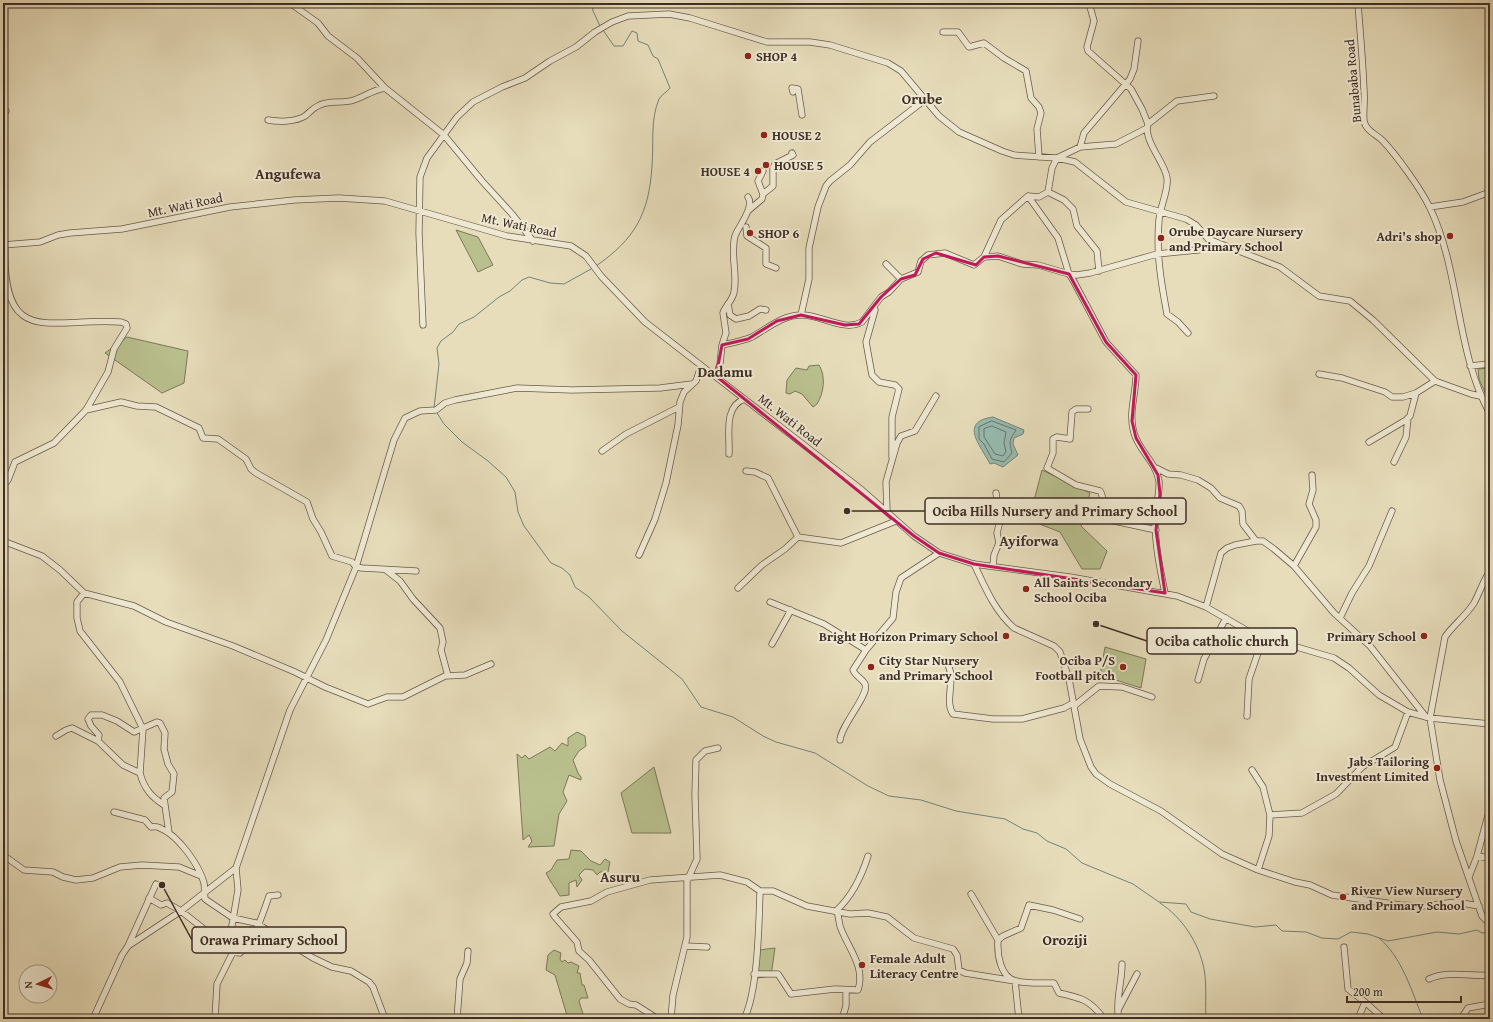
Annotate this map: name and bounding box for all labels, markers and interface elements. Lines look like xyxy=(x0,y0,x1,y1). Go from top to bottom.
street label: Bunababa Road xyxy=(1340,38,1366,123)
place label: SHOP 4 xyxy=(756,47,797,66)
marker: SHOP 4 xyxy=(743,51,753,61)
district label: Orube xyxy=(902,88,942,109)
place label: HOUSE 2 xyxy=(772,126,822,145)
marker: HOUSE 2 xyxy=(759,130,769,140)
place label: HOUSE 5 xyxy=(774,156,824,175)
marker: HOUSE 5 xyxy=(761,160,771,170)
place label: HOUSE 4 xyxy=(701,162,750,181)
district label: Angufewa xyxy=(255,163,321,184)
marker: HOUSE 4 xyxy=(753,166,763,176)
street label: Mt. Wati Road xyxy=(146,188,224,222)
street label: Mt. Wati Road xyxy=(480,208,558,242)
place label: Orube Daycare Nursery and Primary School xyxy=(1169,222,1304,256)
place label: SHOP 6 xyxy=(758,224,799,243)
place label: Adri's shop xyxy=(1377,227,1443,246)
marker: SHOP 6 xyxy=(745,228,755,238)
marker: Adri's shop xyxy=(1445,231,1455,241)
marker: Orube Daycare Nursery and Primary School xyxy=(1156,233,1166,243)
district label: Dadamu xyxy=(697,361,753,382)
street label: Mt. Wati Road xyxy=(754,389,826,451)
callout: Ociba Hills Nursery and Primary School xyxy=(925,498,1186,524)
text: Ociba Hills Nursery and Primary School xyxy=(932,501,1178,521)
district label: Ayiforwa xyxy=(999,530,1059,551)
place label: All Saints Secondary School Ociba xyxy=(1034,573,1153,607)
marker: All Saints Secondary School Ociba xyxy=(1021,584,1031,594)
place label: Bright Horizon Primary School xyxy=(819,627,998,646)
place label: Primary School xyxy=(1327,627,1416,646)
callout: Ociba catholic church xyxy=(1147,628,1297,654)
marker: Bright Horizon Primary School xyxy=(1001,631,1011,641)
text: Ociba catholic church xyxy=(1155,631,1290,651)
marker: Primary School xyxy=(1419,631,1429,641)
place label: City Star Nursery and Primary School xyxy=(879,651,993,685)
place label: Ociba P/S Football pitch xyxy=(1036,651,1115,685)
marker: City Star Nursery and Primary School xyxy=(866,662,876,672)
marker: Ociba P/S Football pitch xyxy=(1118,662,1128,672)
place label: Jabs Tailoring Investment Limited xyxy=(1316,752,1430,786)
marker: Jabs Tailoring Investment Limited xyxy=(1432,763,1442,773)
district label: Asuru xyxy=(600,866,640,887)
place label: River View Nursery and Primary School xyxy=(1351,881,1465,915)
marker: River View Nursery and Primary School xyxy=(1338,892,1348,902)
callout: Orawa Primary School xyxy=(192,927,346,953)
district label: Oroziji xyxy=(1042,929,1088,950)
text: Orawa Primary School xyxy=(200,930,339,950)
place label: Female Adult Literacy Centre xyxy=(870,949,959,983)
marker: Female Adult Literacy Centre xyxy=(857,960,867,970)
north arrow xyxy=(18,964,58,1004)
scale bar xyxy=(1347,978,1461,1004)
text: N xyxy=(20,980,36,989)
text: 200 m xyxy=(1353,983,1383,1000)

